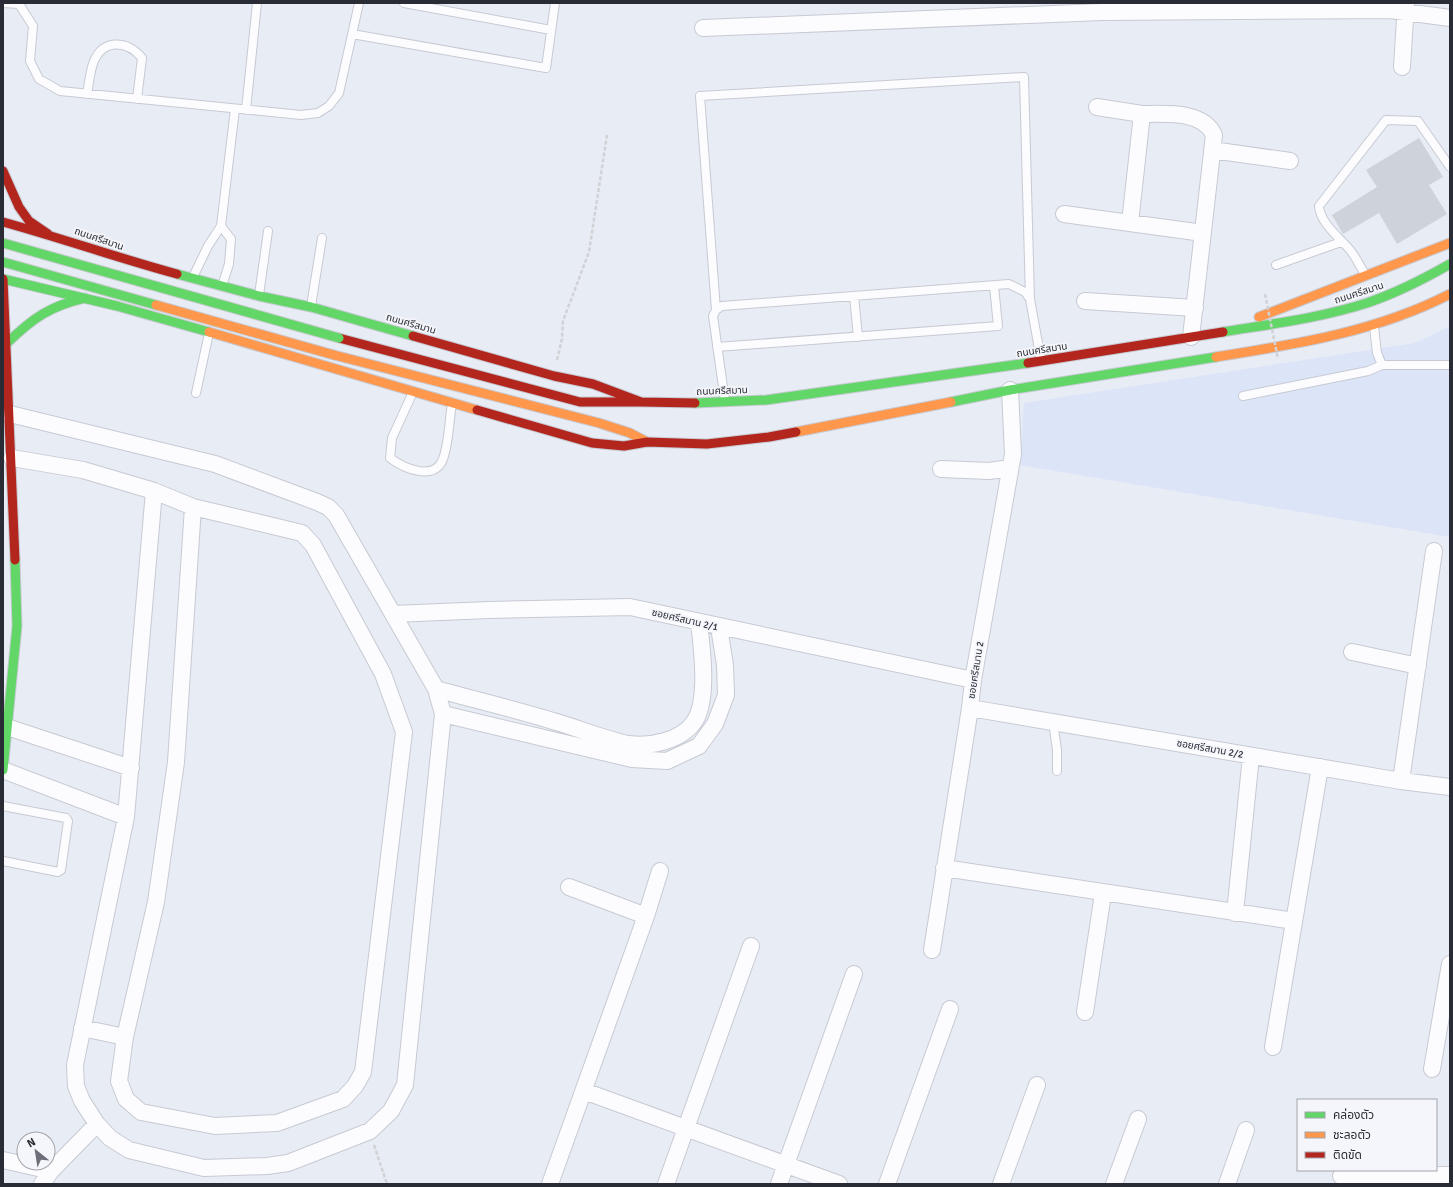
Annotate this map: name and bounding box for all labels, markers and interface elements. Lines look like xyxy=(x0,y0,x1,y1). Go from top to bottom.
street label: ถนนศรีสมาน xyxy=(73,225,125,253)
street label: ถนนศรีสมาน xyxy=(1333,279,1385,307)
street label: ถนนศรีสมาน xyxy=(385,311,437,337)
street label: ถนนศรีสมาน xyxy=(1016,340,1068,360)
street label: ถนนศรีสมาน xyxy=(696,384,748,398)
street label: ซอยศรีสมาน 2/1 xyxy=(651,607,719,633)
street label: ซอยศรีสมาน 2 xyxy=(966,640,986,700)
street label: ซอยศรีสมาน 2/2 xyxy=(1176,737,1244,761)
legend xyxy=(1297,1099,1437,1171)
text: คล่องตัว xyxy=(1333,1108,1374,1123)
text: ชะลอตัว xyxy=(1333,1128,1371,1143)
north arrow xyxy=(16,1131,56,1171)
text: N xyxy=(25,1135,38,1150)
text: ติดขัด xyxy=(1333,1148,1362,1163)

